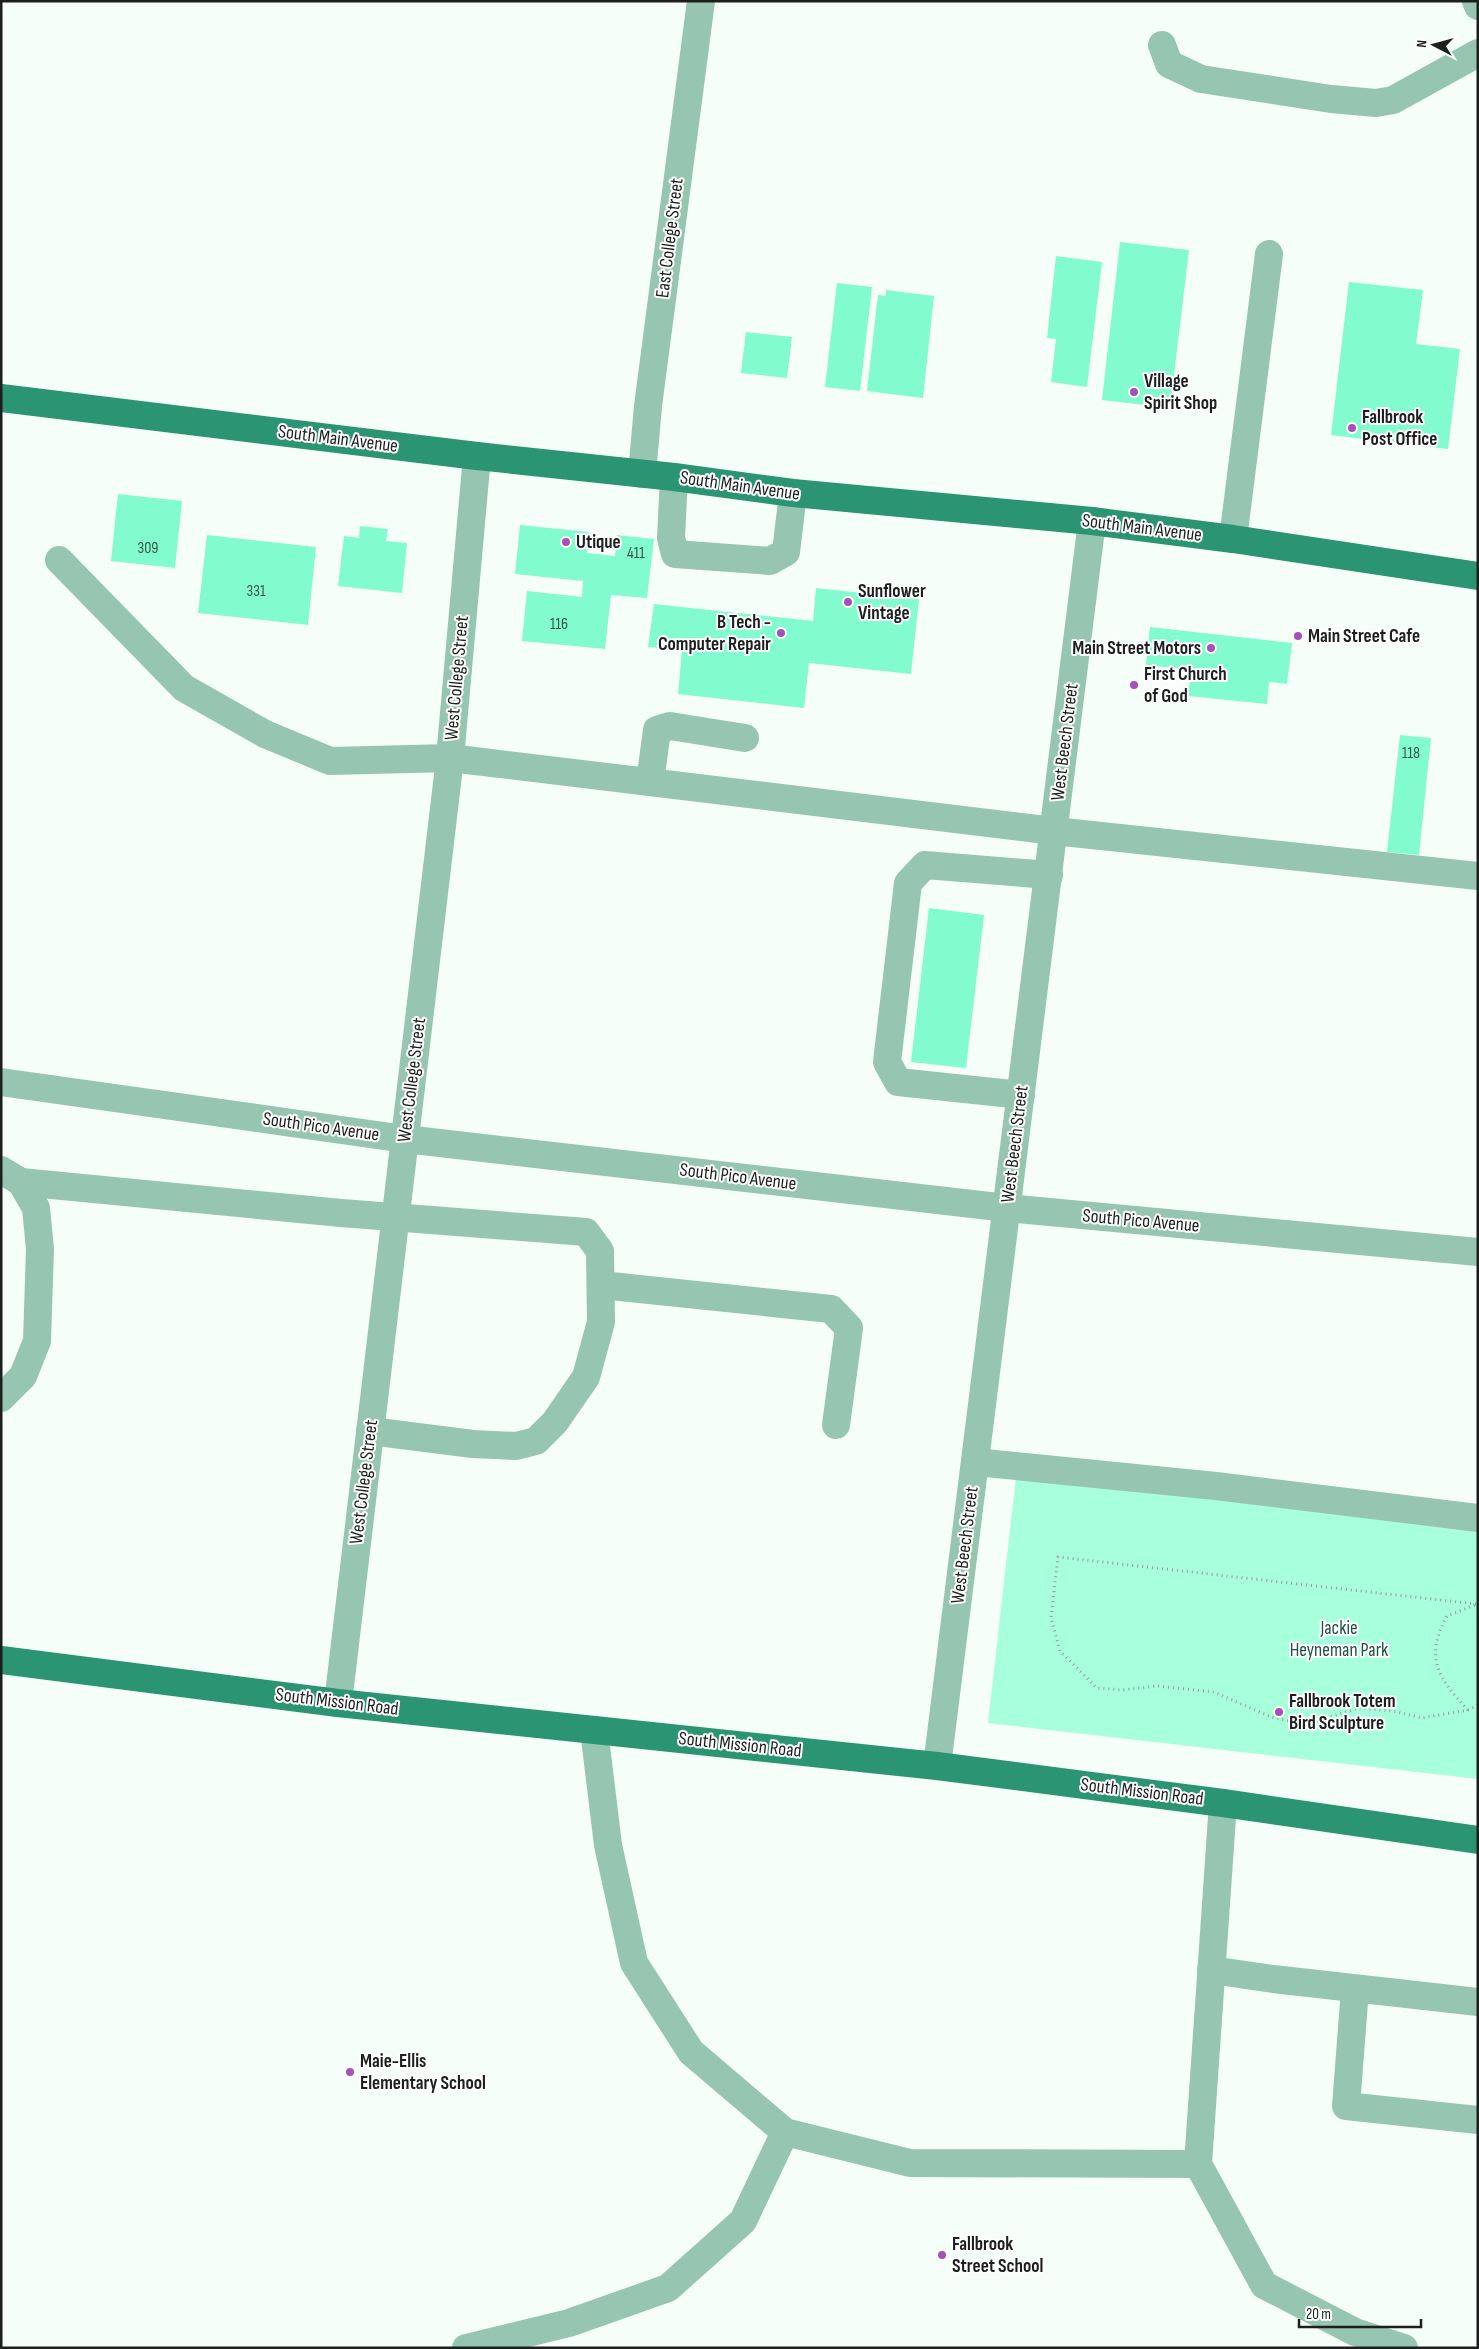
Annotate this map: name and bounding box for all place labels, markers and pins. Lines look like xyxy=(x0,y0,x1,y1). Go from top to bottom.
place label: Village Spirit Shop xyxy=(1144,370,1217,415)
marker: Village Spirit Shop xyxy=(1128,386,1140,398)
place label: Fallbrook Post Office xyxy=(1362,406,1437,451)
marker: Fallbrook Post Office xyxy=(1346,422,1358,434)
place label: Utique xyxy=(576,531,621,554)
marker: Utique xyxy=(560,536,572,548)
place label: Sunflower Vintage xyxy=(858,580,926,625)
marker: Sunflower Vintage xyxy=(842,596,854,608)
place label: B Tech - Computer Repair xyxy=(658,611,771,656)
place label: Main Street Cafe xyxy=(1308,625,1420,648)
marker: B Tech - Computer Repair xyxy=(775,627,787,639)
marker: Main Street Cafe xyxy=(1292,630,1304,642)
place label: Main Street Motors xyxy=(1072,637,1201,660)
marker: Main Street Motors xyxy=(1205,642,1217,654)
place label: First Church of God xyxy=(1144,663,1227,708)
marker: First Church of God xyxy=(1128,679,1140,691)
place label: Fallbrook Totem Bird Sculpture xyxy=(1289,1690,1396,1735)
marker: Fallbrook Totem Bird Sculpture xyxy=(1273,1706,1285,1718)
place label: Maie-Ellis Elementary School xyxy=(360,2050,486,2095)
marker: Maie-Ellis Elementary School xyxy=(344,2066,356,2078)
place label: Fallbrook Street School xyxy=(952,2233,1043,2278)
marker: Fallbrook Street School xyxy=(936,2249,948,2261)

